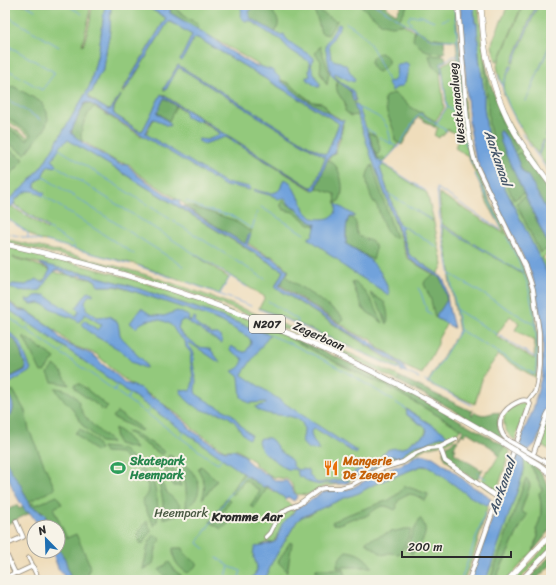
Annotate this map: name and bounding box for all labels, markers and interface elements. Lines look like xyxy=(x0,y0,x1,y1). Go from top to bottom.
street label: Westkanaalweg xyxy=(442,62,472,144)
water label: Aarkanaal xyxy=(477,126,519,192)
road number: N207 xyxy=(249,315,285,333)
street label: Zegerbaan xyxy=(290,315,349,357)
place label: Skatepark Heempark xyxy=(129,450,186,486)
place label: Mangerie De Zeeger xyxy=(342,450,396,486)
water label: Aarkanaal xyxy=(481,452,523,518)
sports icon: Skatepark Heempark xyxy=(109,459,127,477)
restaurant icon: Mangerie De Zeeger xyxy=(322,459,340,477)
park label: Heempark xyxy=(154,502,208,524)
district label: Kromme Aar xyxy=(211,505,284,528)
north arrow xyxy=(26,519,66,559)
text: N xyxy=(34,520,50,541)
scale bar xyxy=(402,533,511,559)
text: 200 m xyxy=(408,536,442,558)

